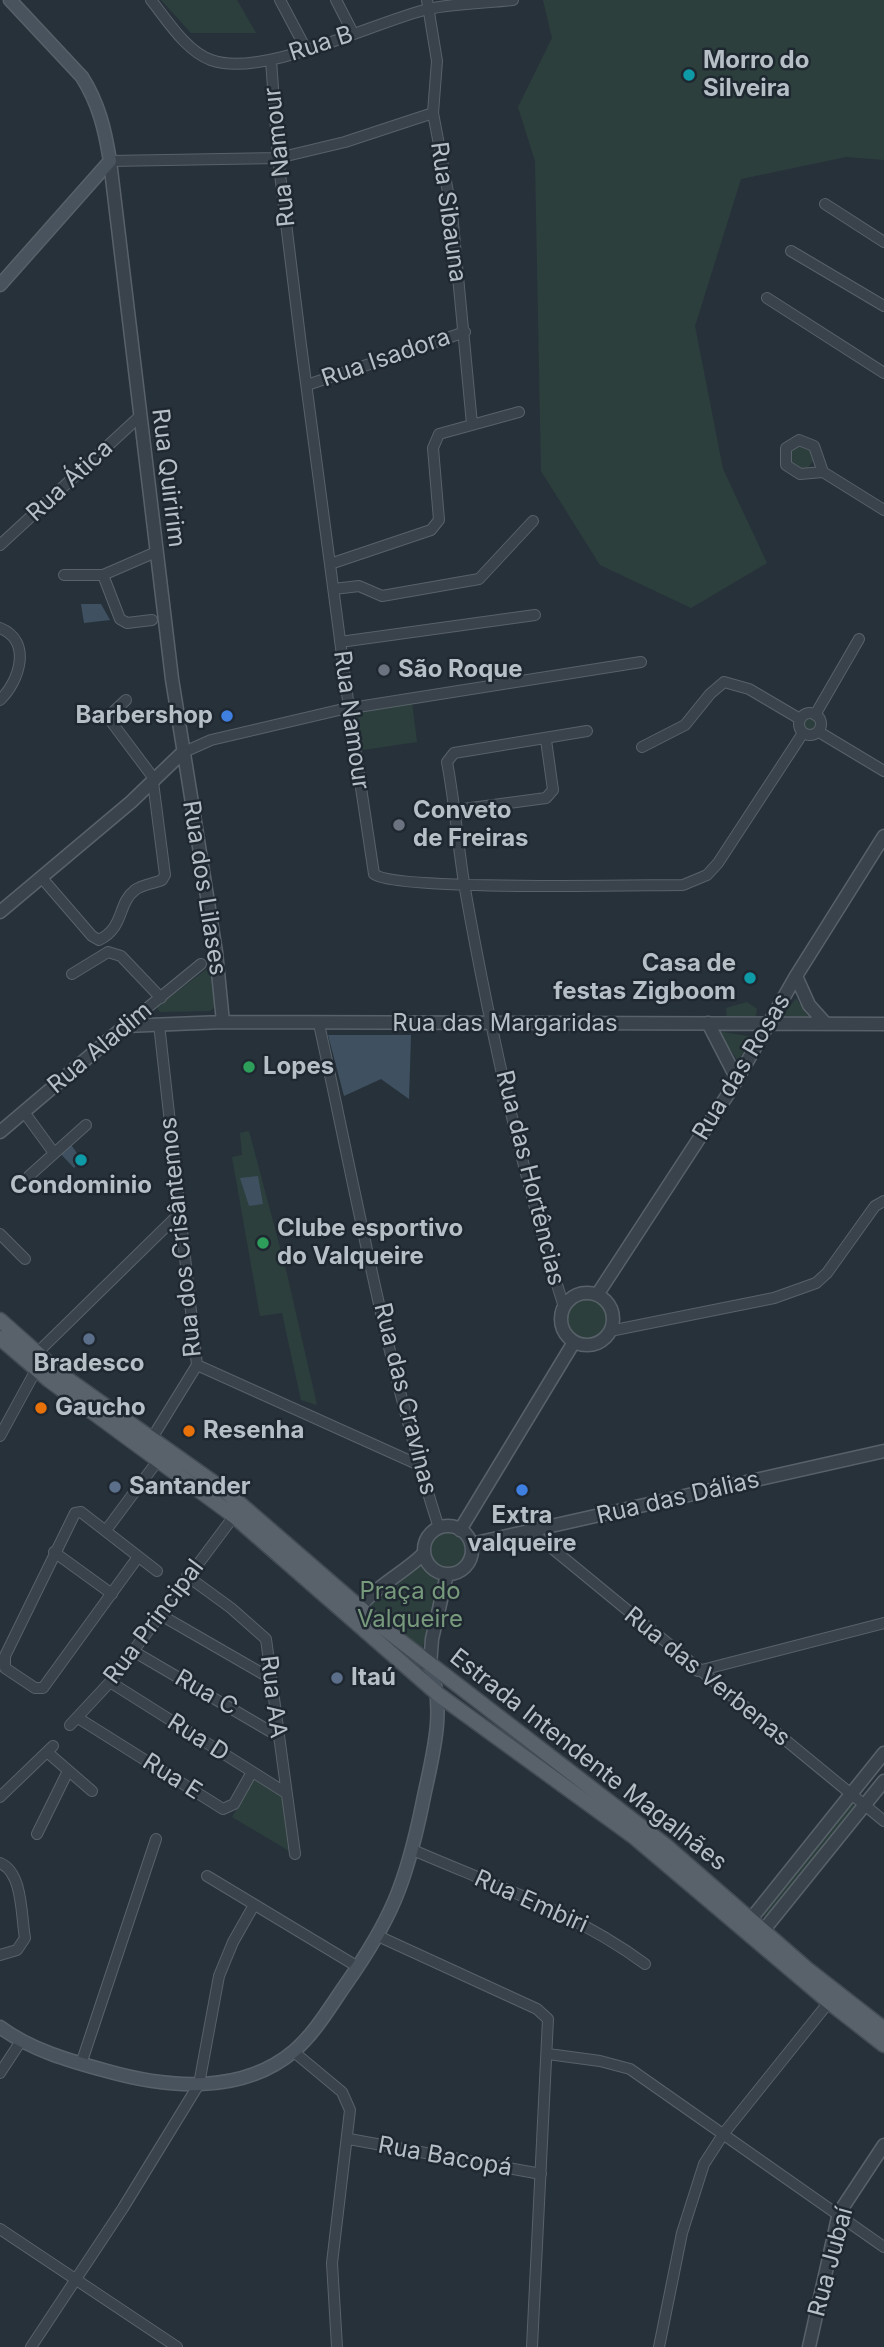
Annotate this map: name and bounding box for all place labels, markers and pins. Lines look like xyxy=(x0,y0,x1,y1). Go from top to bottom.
place label: Morro do Silveira xyxy=(703,47,809,103)
marker: Morro do Silveira xyxy=(681,67,697,83)
place label: São Roque xyxy=(398,656,523,684)
marker: São Roque xyxy=(376,662,392,678)
place label: Barbershop xyxy=(76,702,213,730)
marker: Barbershop xyxy=(219,708,235,724)
place label: Conveto de Freiras xyxy=(413,797,529,853)
marker: Conveto de Freiras xyxy=(391,817,407,833)
place label: Casa de festas Zigboom xyxy=(553,950,736,1006)
marker: Casa de festas Zigboom xyxy=(742,970,758,986)
place label: Lopes xyxy=(263,1053,334,1081)
marker: Lopes xyxy=(241,1059,257,1075)
marker: Condominio xyxy=(73,1152,89,1168)
place label: Condominio xyxy=(10,1172,152,1200)
place label: Clube esportivo do Valqueire xyxy=(277,1215,463,1271)
marker: Clube esportivo do Valqueire xyxy=(255,1235,271,1251)
marker: Bradesco xyxy=(81,1331,97,1347)
place label: Bradesco xyxy=(34,1350,144,1378)
place label: Gaucho xyxy=(55,1394,146,1422)
marker: Gaucho xyxy=(33,1400,49,1416)
place label: Resenha xyxy=(203,1417,304,1445)
marker: Resenha xyxy=(181,1423,197,1439)
place label: Santander xyxy=(129,1473,251,1501)
marker: Santander xyxy=(107,1479,123,1495)
marker: Extra valqueire xyxy=(514,1482,530,1498)
place label: Extra valqueire xyxy=(468,1502,576,1558)
place label: Itaú xyxy=(351,1664,396,1692)
marker: Itaú xyxy=(329,1670,345,1686)

